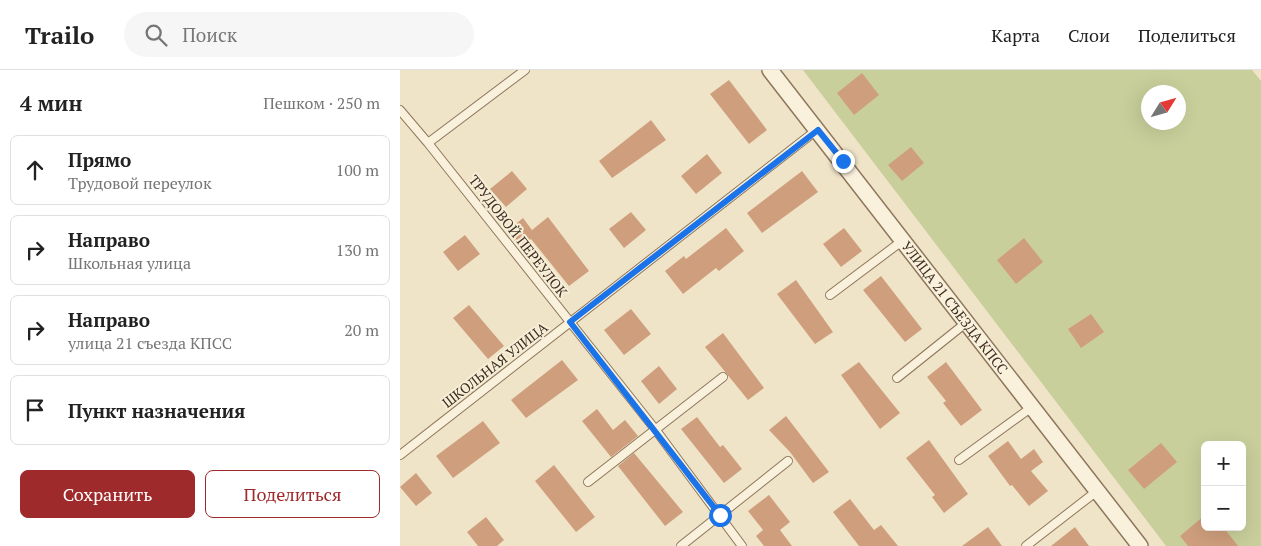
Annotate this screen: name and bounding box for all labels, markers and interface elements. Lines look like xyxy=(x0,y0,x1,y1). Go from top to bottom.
search box xyxy=(124,12,474,57)
text: Trailo xyxy=(25,19,94,51)
icon: search xyxy=(142,21,170,49)
text: Поиск xyxy=(182,22,237,47)
text: Карта xyxy=(991,23,1040,47)
text: Слои xyxy=(1068,23,1110,47)
text: Поделиться xyxy=(1138,23,1236,47)
north arrow xyxy=(1141,85,1186,130)
text: 4 мин xyxy=(20,89,82,117)
text: Пешком · 250 m xyxy=(263,92,380,114)
text: Прямо xyxy=(68,147,131,172)
route end xyxy=(832,150,855,173)
icon: ahead xyxy=(21,156,49,184)
text: 100 m xyxy=(336,159,379,181)
street label: ТРУДОВОЙ ПЕРЕУЛОК xyxy=(465,171,573,301)
text: Трудовой переулок xyxy=(68,172,212,194)
text: Направо xyxy=(68,227,150,252)
icon: right xyxy=(21,236,49,264)
street label: УЛИЦА 21 СЪЕЗДА КПСС xyxy=(898,237,1013,378)
text: 130 m xyxy=(336,239,379,261)
text: Школьная улица xyxy=(68,252,191,274)
text: Направо xyxy=(68,307,150,332)
icon: right xyxy=(21,316,49,344)
street label: ШКОЛЬНАЯ УЛИЦА xyxy=(438,317,552,412)
text: 20 m xyxy=(344,319,379,341)
text: улица 21 съезда КПСС xyxy=(68,332,232,354)
icon: arrive xyxy=(21,396,49,424)
text: Пункт назначения xyxy=(68,398,245,423)
map controls xyxy=(1201,441,1246,531)
button: + xyxy=(1201,441,1246,486)
button: Сохранить xyxy=(20,470,195,518)
button: Поделиться xyxy=(205,470,380,518)
button: − xyxy=(1201,486,1246,531)
route start xyxy=(709,504,732,527)

